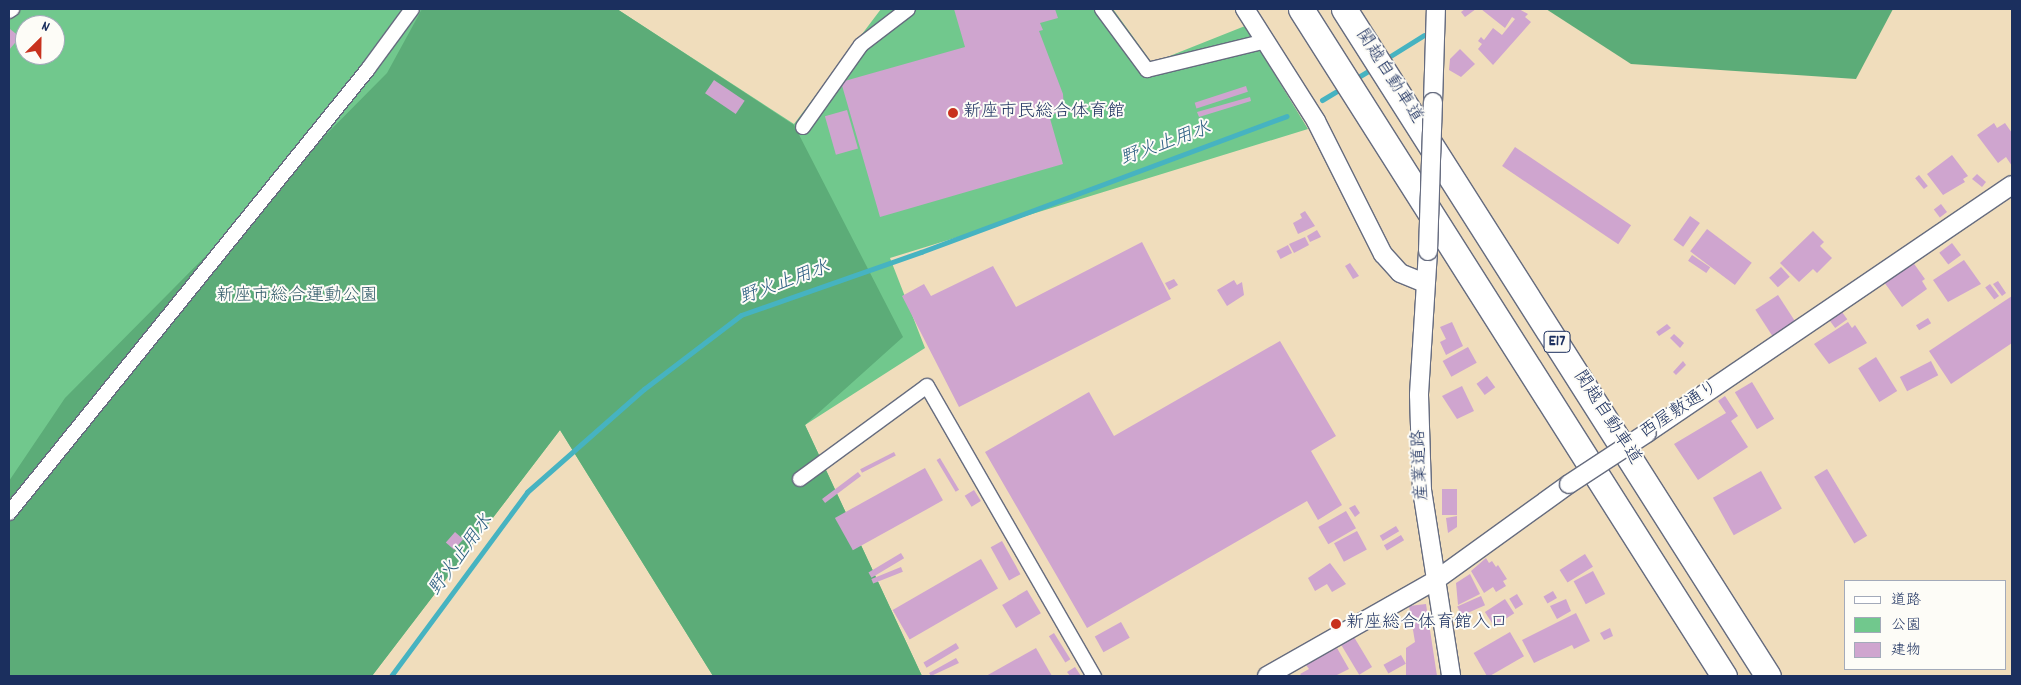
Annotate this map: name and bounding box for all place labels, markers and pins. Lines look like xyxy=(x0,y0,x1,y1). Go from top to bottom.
place label: 新座市民総合体育館 xyxy=(963,102,1125,124)
marker: 新座市民総合体育館 xyxy=(947,107,959,119)
place label: 新座総合体育館入口 xyxy=(1346,613,1508,635)
marker: 新座総合体育館入口 xyxy=(1330,618,1342,630)

